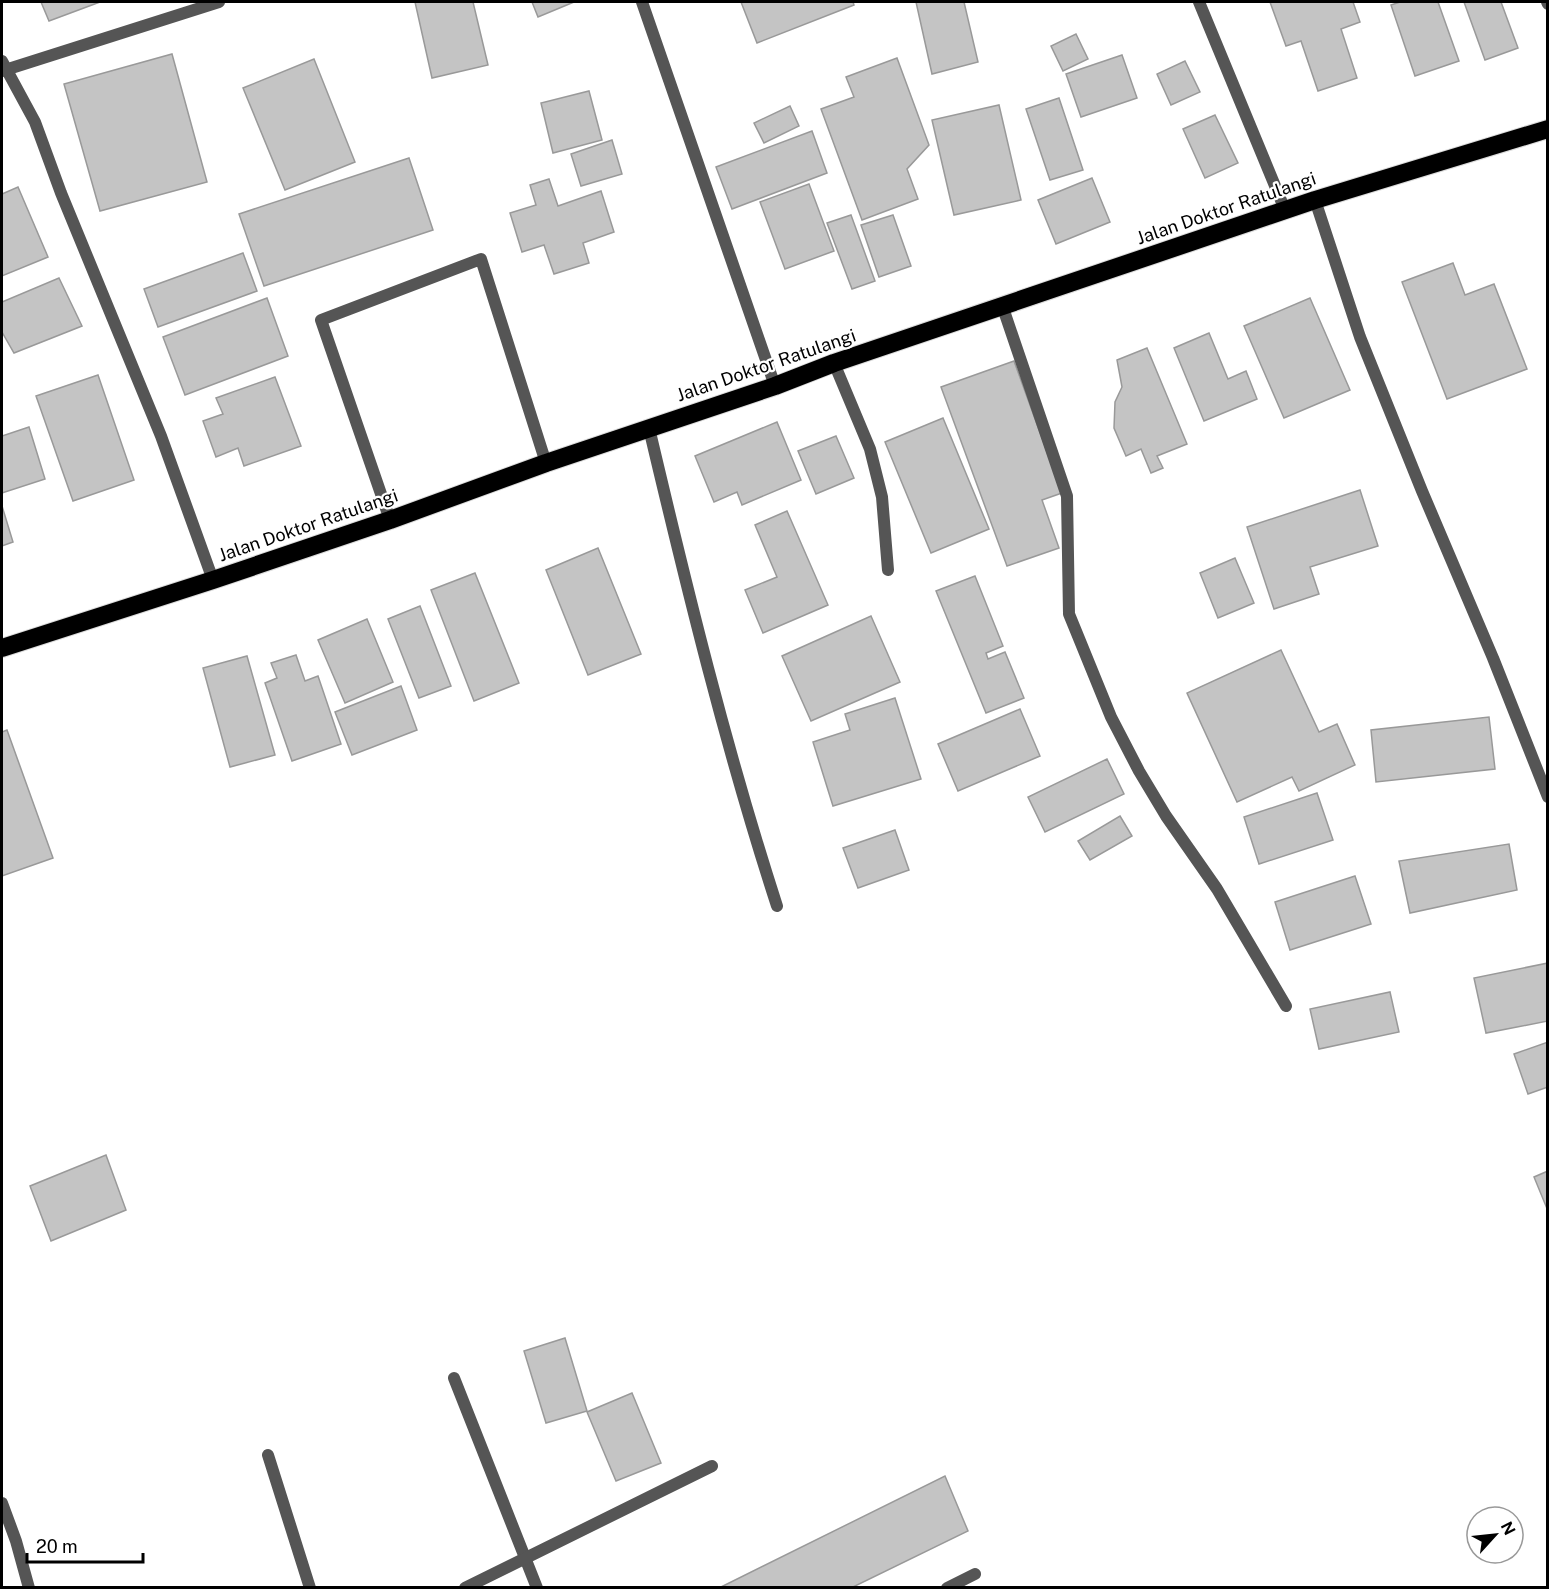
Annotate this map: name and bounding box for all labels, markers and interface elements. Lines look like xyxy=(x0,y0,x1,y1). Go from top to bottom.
street label: Jalan Doktor Ratulangi xyxy=(1134,167,1318,249)
street label: Jalan Doktor Ratulangi xyxy=(674,324,858,406)
street label: Jalan Doktor Ratulangi xyxy=(216,484,400,566)
north arrow xyxy=(1465,1505,1525,1565)
text: N xyxy=(1497,1519,1519,1538)
scale bar xyxy=(27,1526,142,1564)
text: 20 m xyxy=(36,1536,78,1557)

